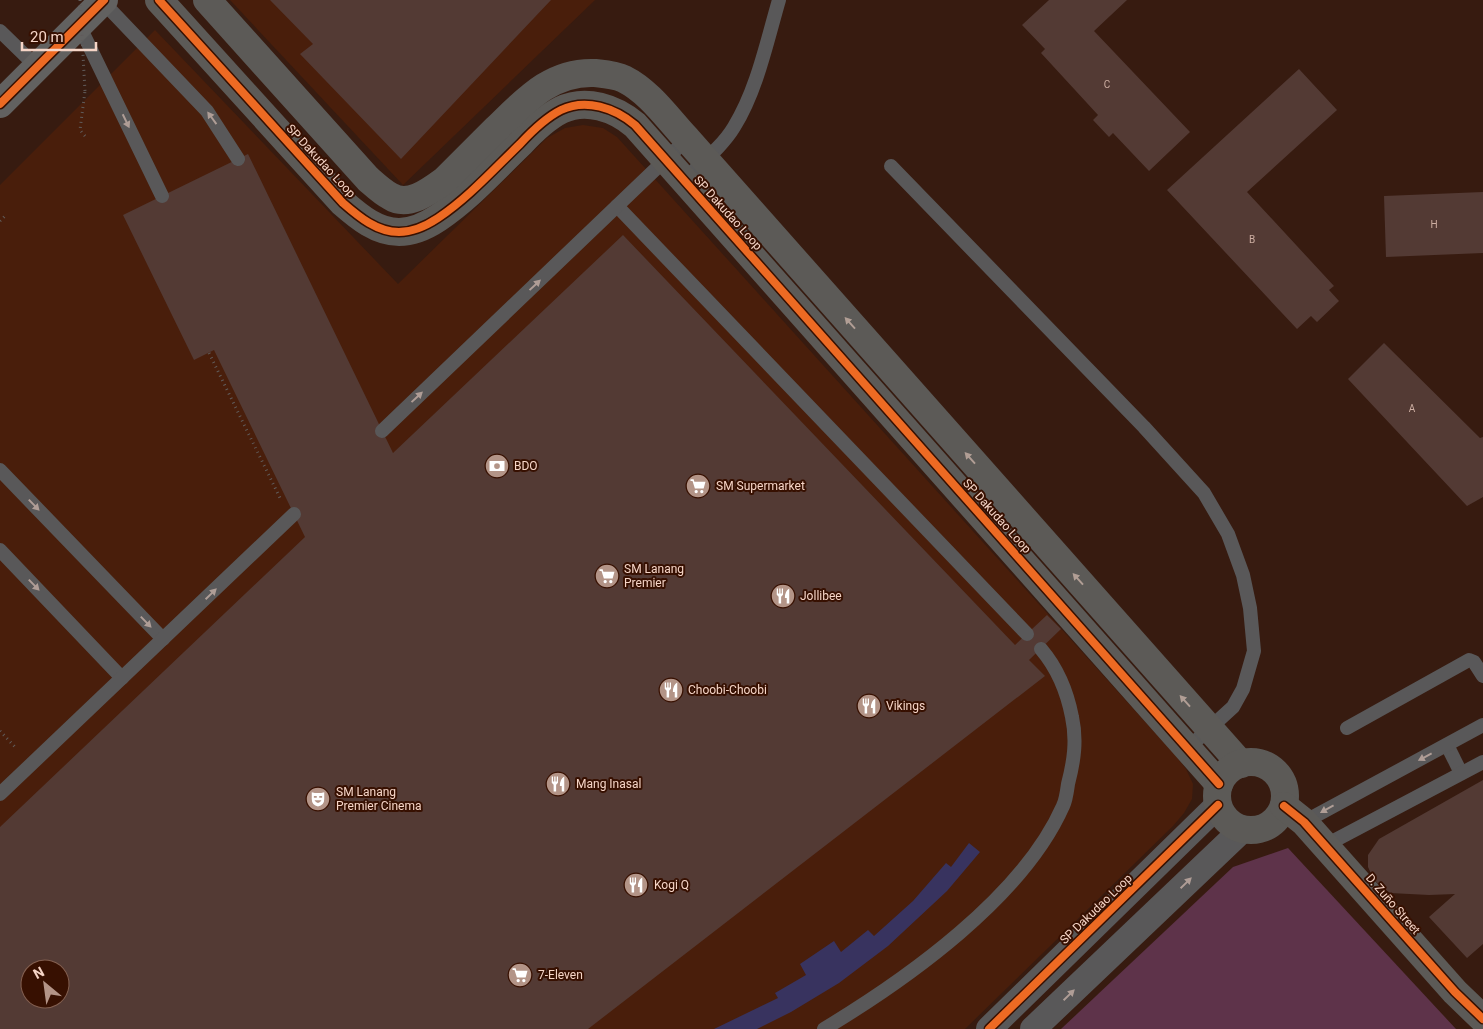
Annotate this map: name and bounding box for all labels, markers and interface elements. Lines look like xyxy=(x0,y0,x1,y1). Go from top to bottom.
scale bar xyxy=(22,20,96,52)
text: 20 m xyxy=(30,28,64,46)
house number: C xyxy=(1104,79,1111,90)
one-way arrow xyxy=(207,111,217,125)
one-way arrow xyxy=(122,114,130,128)
street label: SP Dakudao Loop xyxy=(284,122,359,201)
street label: SP Dakudao Loop xyxy=(691,173,765,253)
house number: H xyxy=(1430,219,1438,230)
house number: B xyxy=(1249,234,1255,245)
one-way arrow xyxy=(529,279,541,291)
one-way arrow xyxy=(844,318,856,330)
one-way arrow xyxy=(411,391,423,403)
house number: A xyxy=(1409,403,1416,414)
one-way arrow xyxy=(964,451,975,464)
bank icon: BDO xyxy=(484,453,510,479)
place label: BDO xyxy=(514,459,538,473)
supermarket icon: SM Supermarket xyxy=(685,473,711,499)
street label: SP Dakudao Loop xyxy=(960,476,1034,556)
place label: SM Supermarket xyxy=(716,479,805,493)
one-way arrow xyxy=(28,499,40,511)
place label: SM Lanang Premier xyxy=(624,562,684,590)
supermarket icon: SM Lanang Premier xyxy=(594,563,620,589)
one-way arrow xyxy=(1072,573,1083,586)
one-way arrow xyxy=(28,579,40,591)
restaurant icon: Jollibee xyxy=(770,583,796,609)
one-way arrow xyxy=(204,588,216,600)
place label: Jollibee xyxy=(800,589,842,603)
one-way arrow xyxy=(140,616,152,628)
restaurant icon: Choobi-Choobi xyxy=(658,677,684,703)
place label: Choobi-Choobi xyxy=(688,683,767,697)
restaurant icon: Vikings xyxy=(856,693,882,719)
one-way arrow xyxy=(1180,694,1191,707)
place label: Vikings xyxy=(886,699,925,713)
one-way arrow xyxy=(1417,753,1432,761)
restaurant icon: Mang Inasal xyxy=(545,771,571,797)
place label: Mang Inasal xyxy=(576,777,641,791)
place label: SM Lanang Premier Cinema xyxy=(336,785,422,813)
theatre icon: SM Lanang Premier Cinema xyxy=(305,786,331,812)
one-way arrow xyxy=(1321,805,1334,814)
street label: SP Dakudao Loop xyxy=(1057,871,1135,947)
street label: D. Zuño Street xyxy=(1363,871,1423,937)
restaurant icon: Kogi Q xyxy=(623,872,649,898)
one-way arrow xyxy=(1180,877,1192,889)
place label: Kogi Q xyxy=(654,878,689,892)
north arrow xyxy=(20,959,70,1009)
supermarket icon: 7-Eleven xyxy=(507,962,533,988)
text: N xyxy=(30,963,47,982)
place label: 7-Eleven xyxy=(538,968,583,982)
one-way arrow xyxy=(1062,989,1074,1001)

